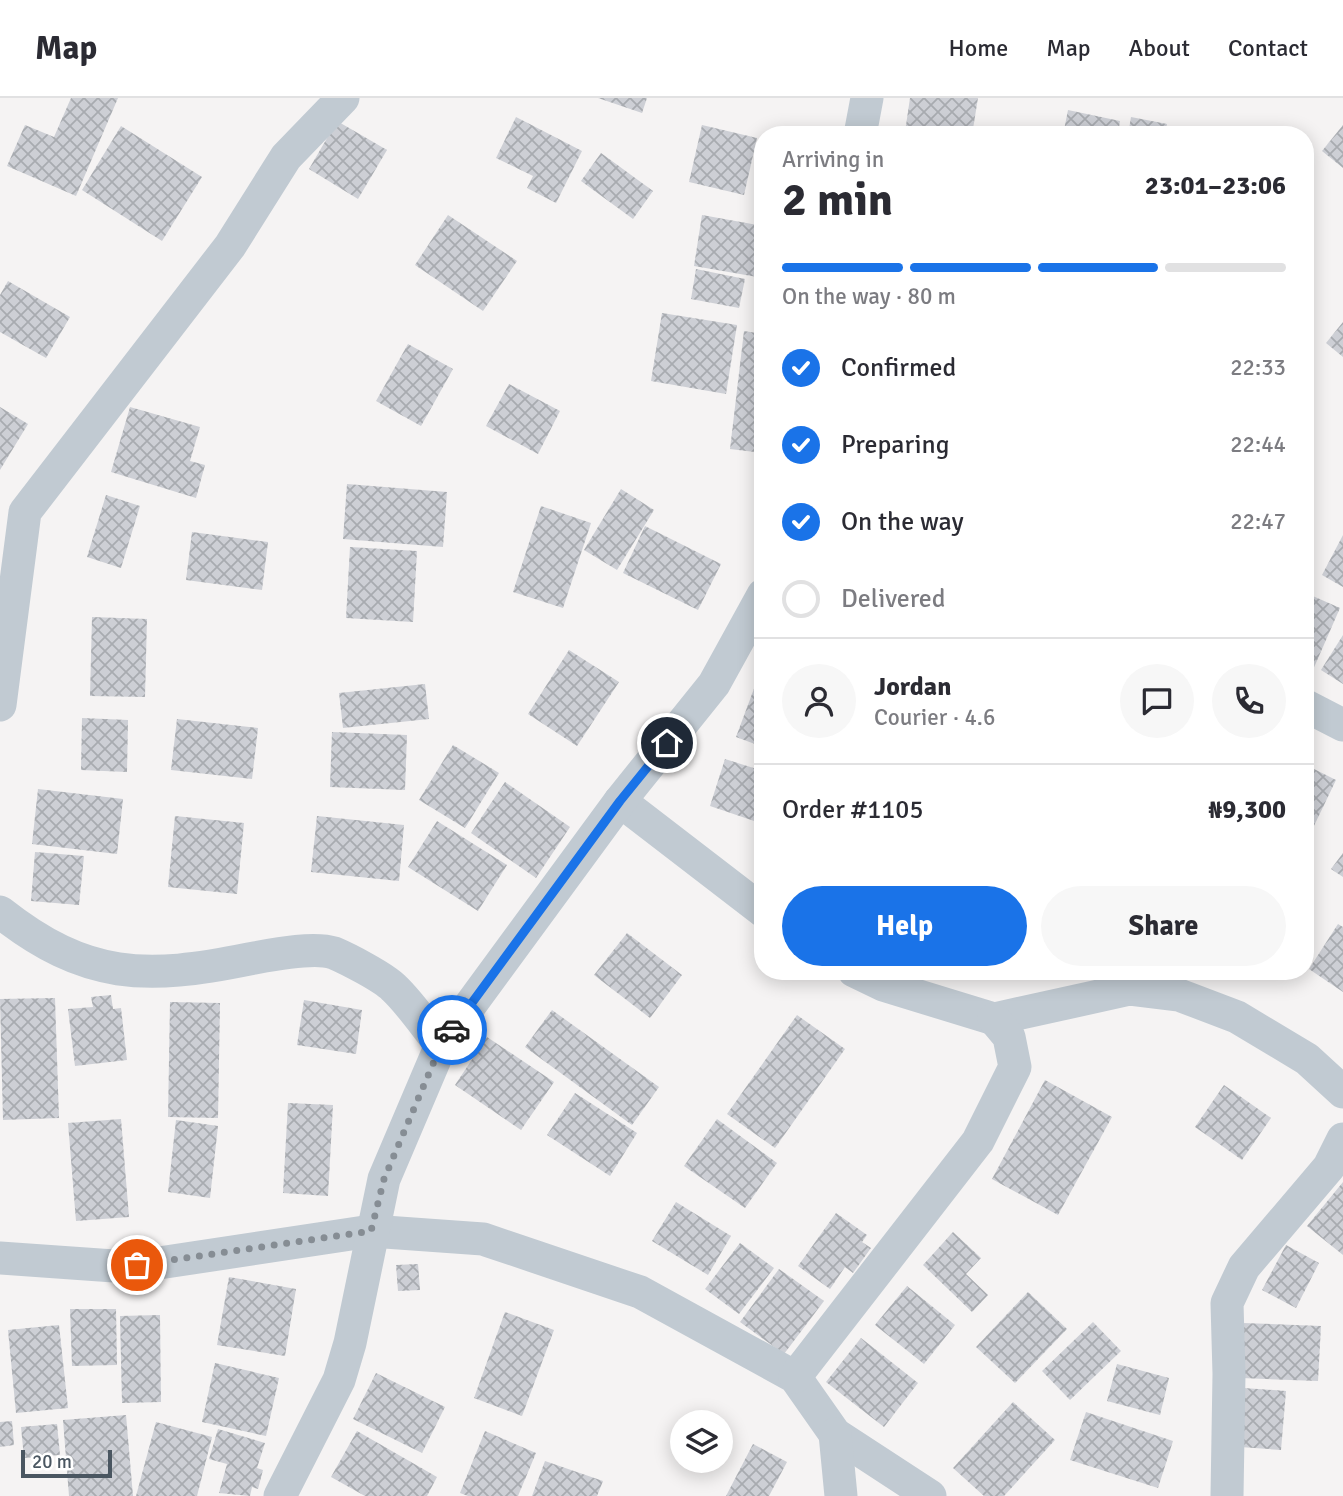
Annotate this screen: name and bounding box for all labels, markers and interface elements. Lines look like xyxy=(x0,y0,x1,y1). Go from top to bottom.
text: Map xyxy=(35,28,97,69)
text: Home xyxy=(948,33,1008,63)
text: Map xyxy=(1046,33,1091,63)
text: About xyxy=(1129,33,1190,63)
text: Contact xyxy=(1228,33,1308,63)
text: Arriving in xyxy=(782,145,884,174)
text: 23:01–23:06 xyxy=(1145,170,1286,202)
text: 2 min xyxy=(782,172,893,228)
text: On the way · 80 m xyxy=(782,282,956,311)
icon: check xyxy=(782,349,820,387)
text: Confirmed xyxy=(841,352,956,384)
text: 22:33 xyxy=(1230,353,1286,382)
icon: check xyxy=(782,426,820,464)
text: Preparing xyxy=(841,429,949,461)
text: 22:44 xyxy=(1230,430,1286,459)
icon: check xyxy=(782,503,820,541)
text: On the way xyxy=(841,506,964,538)
text: 22:47 xyxy=(1230,507,1286,536)
text: Delivered xyxy=(841,583,946,615)
button: person xyxy=(782,664,856,738)
button: chat xyxy=(1120,664,1194,738)
button: phone xyxy=(1212,664,1286,738)
text: Jordan xyxy=(874,671,951,703)
text: Courier · 4.6 xyxy=(874,703,995,732)
pin xyxy=(637,713,697,773)
icon: home xyxy=(648,724,686,762)
text: Order #1105 xyxy=(782,794,923,826)
text: ₦9,300 xyxy=(1208,794,1286,826)
button: Help xyxy=(782,886,1027,966)
button: Share xyxy=(1041,886,1286,966)
courier xyxy=(417,995,487,1065)
icon: car xyxy=(433,1011,471,1049)
pin xyxy=(107,1235,167,1295)
icon: bag xyxy=(118,1246,156,1284)
map controls xyxy=(670,1410,733,1473)
button: layers xyxy=(670,1410,733,1473)
scale bar xyxy=(21,1447,112,1479)
text: 20 m xyxy=(32,1450,72,1474)

